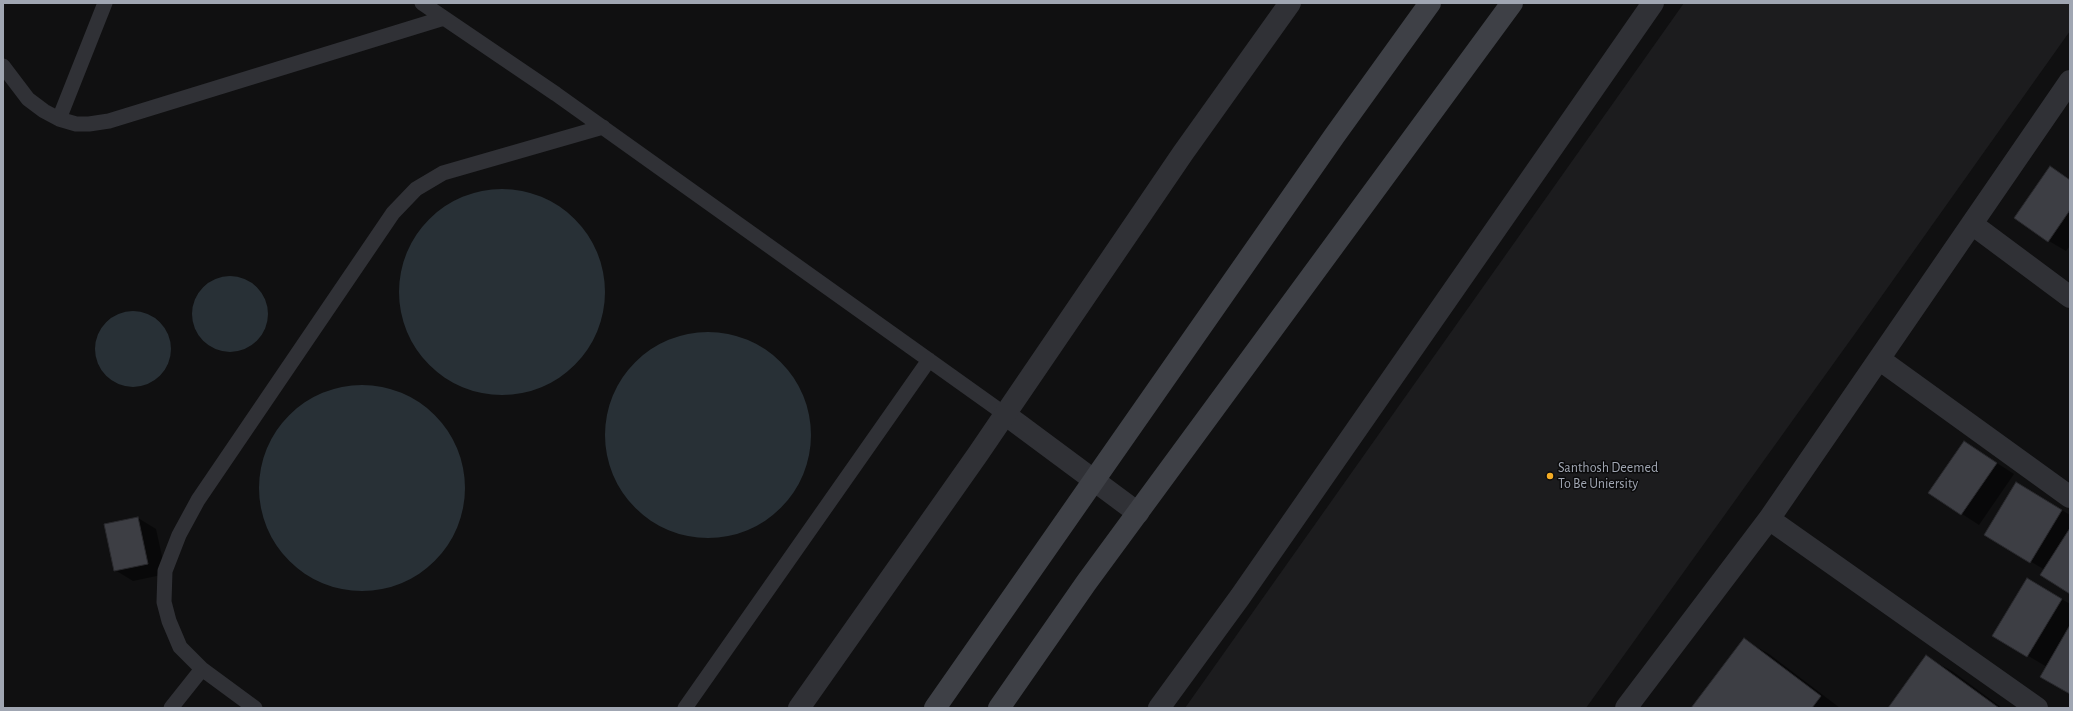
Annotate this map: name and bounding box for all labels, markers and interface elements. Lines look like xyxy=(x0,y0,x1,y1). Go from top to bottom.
place label: Santhosh Deemed To Be Uniersity xyxy=(1558,460,1658,492)
marker: Santhosh Deemed To Be Uniersity xyxy=(1545,471,1555,481)

